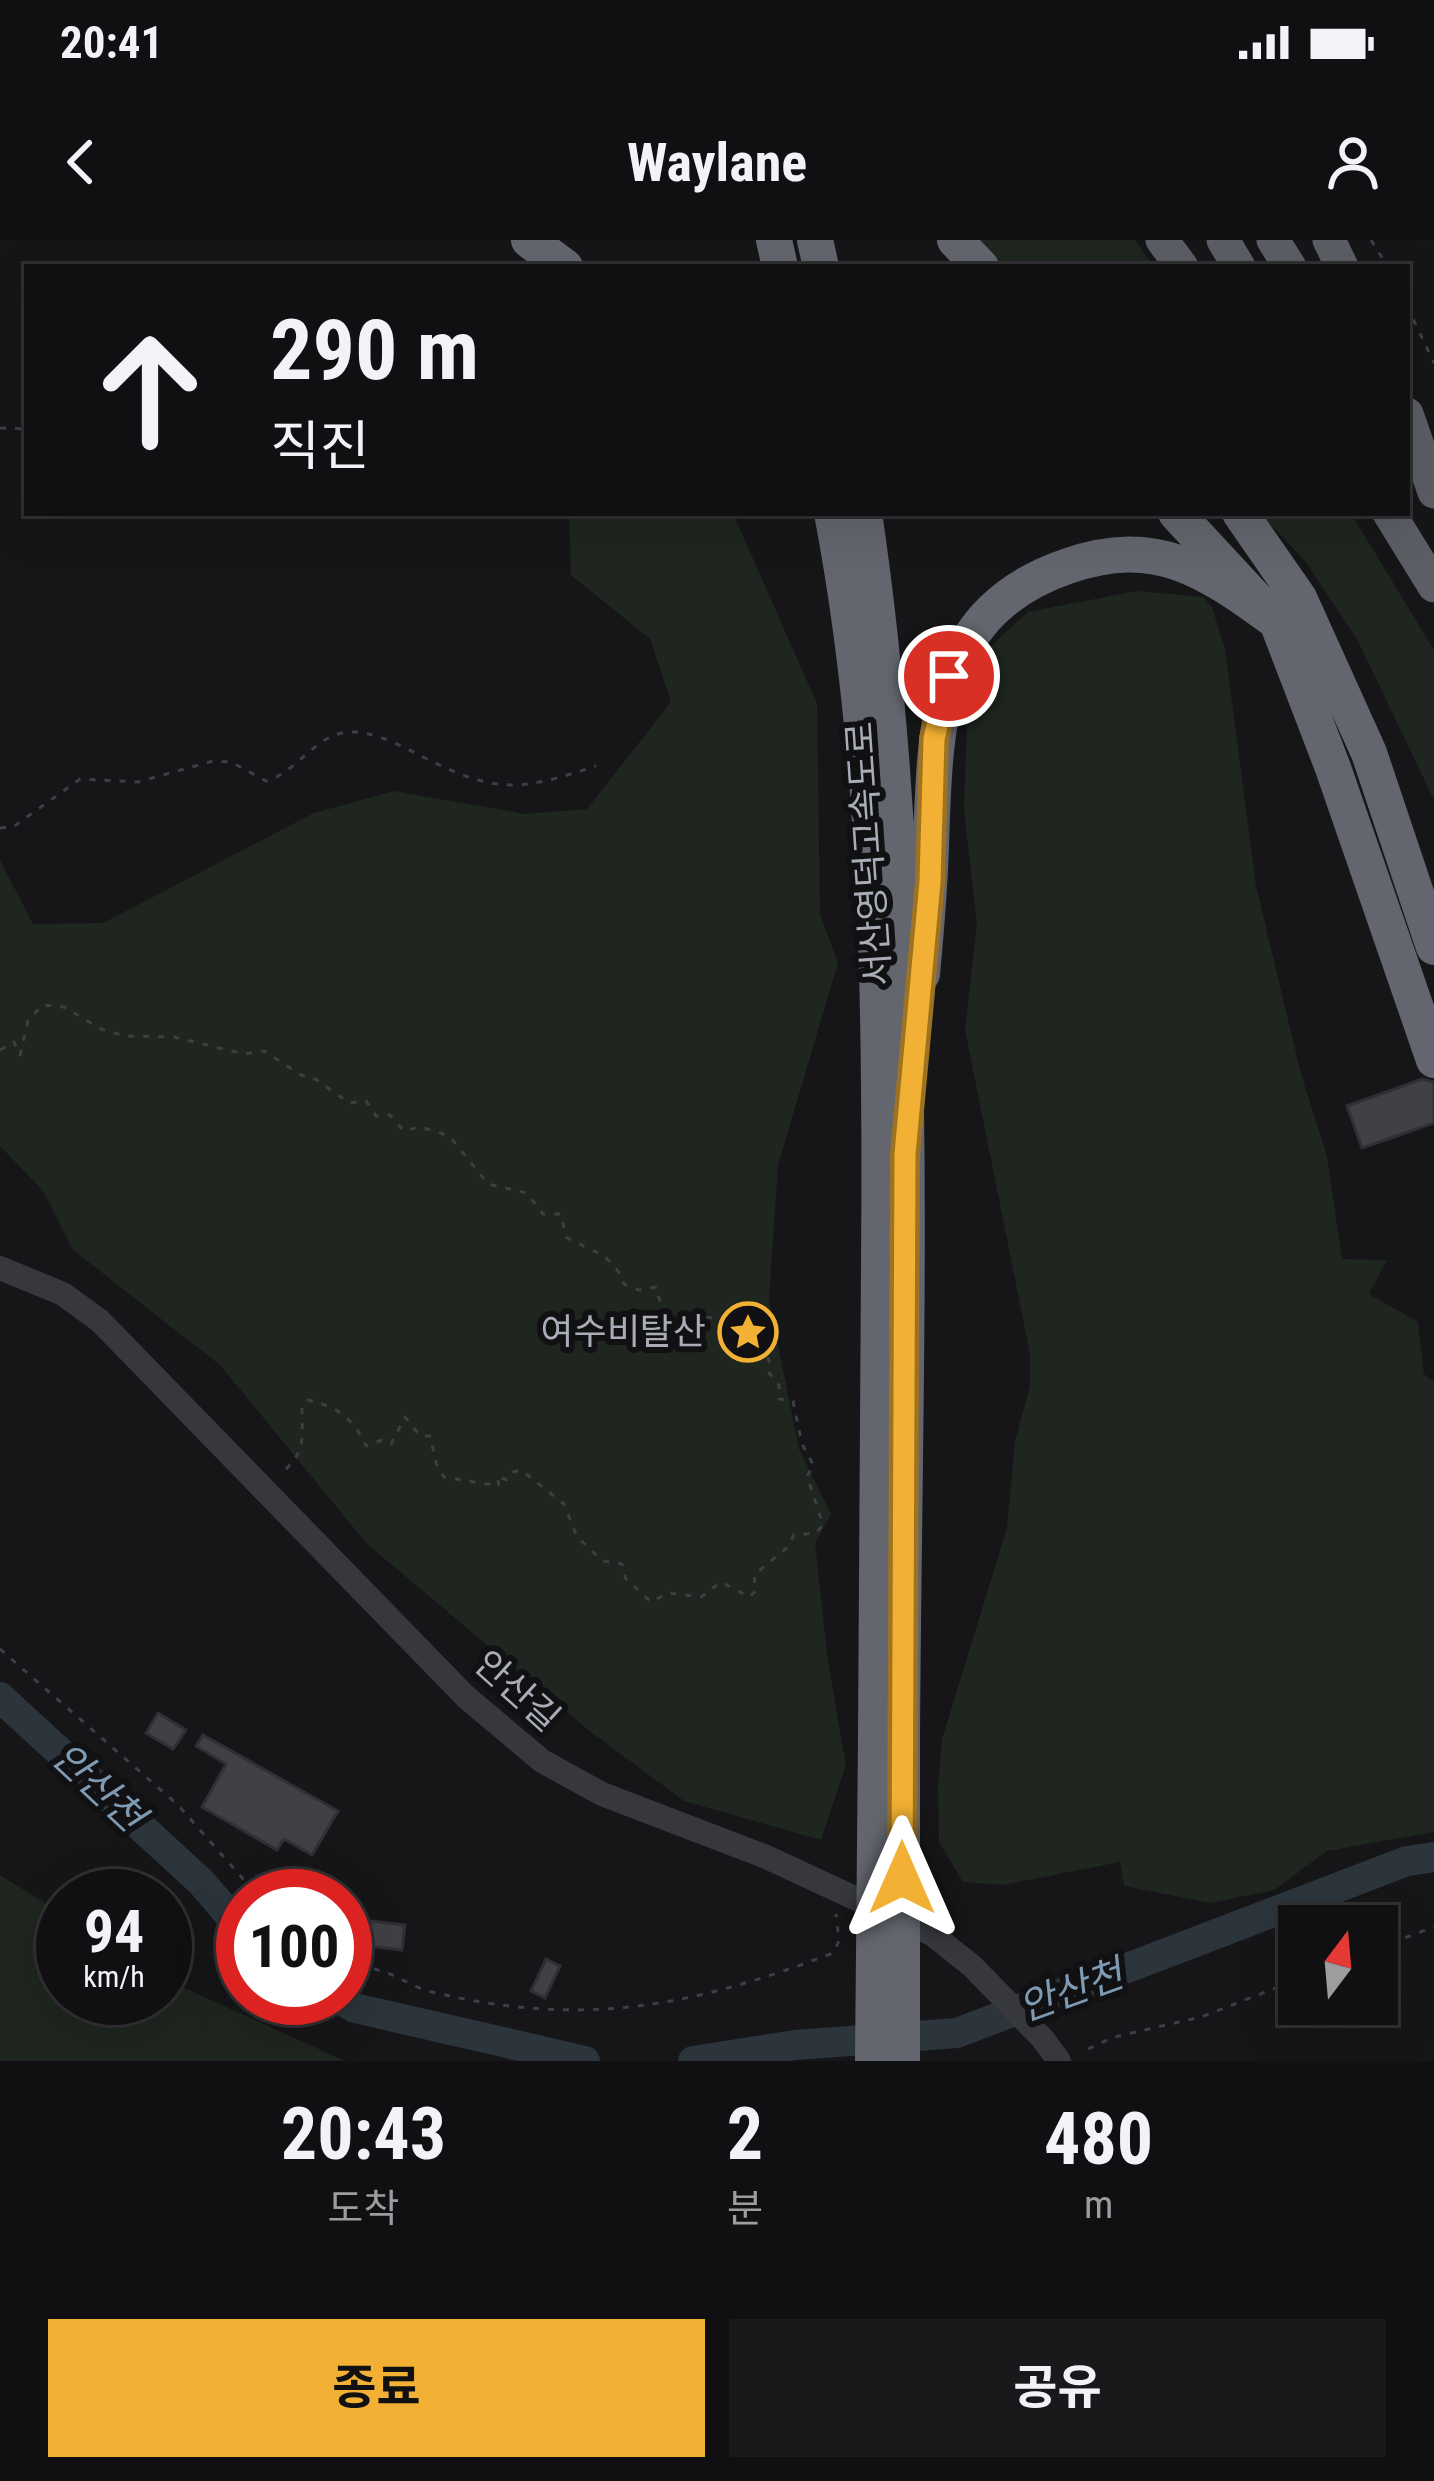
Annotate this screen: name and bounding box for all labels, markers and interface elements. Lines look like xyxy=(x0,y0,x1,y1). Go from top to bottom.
text: 20:41 xyxy=(60,16,163,69)
icon: back xyxy=(48,129,114,195)
icon: person xyxy=(1320,129,1386,195)
text: Waylane xyxy=(627,131,807,194)
text: 290 m xyxy=(270,301,479,400)
icon: ahead xyxy=(72,312,228,468)
text: 직진 xyxy=(270,415,369,478)
pin xyxy=(898,625,1000,727)
icon: arrive xyxy=(916,643,982,709)
street label: 서산영덕고속도로 xyxy=(839,720,899,988)
place icon: 여수비탈산 xyxy=(717,1301,779,1363)
place label: 여수비탈산 xyxy=(540,1311,706,1353)
street label: 안산길 xyxy=(466,1642,568,1740)
water label: 안산천 xyxy=(43,1733,156,1843)
position arrow xyxy=(839,1815,965,1941)
speed limit sign: 100 xyxy=(216,1869,372,2025)
text: 94 xyxy=(84,1896,144,1967)
north arrow xyxy=(1278,1905,1398,2025)
map controls xyxy=(1278,1905,1398,2025)
water label: 안산천 xyxy=(1013,1950,1133,2031)
text: km/h xyxy=(83,1959,145,1994)
text: 20:43 xyxy=(281,2092,446,2177)
text: 2 xyxy=(727,2092,763,2177)
text: 480 xyxy=(1044,2097,1153,2182)
text: m xyxy=(1084,2182,1113,2228)
text: 도착 xyxy=(328,2186,399,2232)
text: 분 xyxy=(727,2186,763,2232)
button: 종료 xyxy=(48,2319,705,2457)
button: 공유 xyxy=(729,2319,1386,2457)

